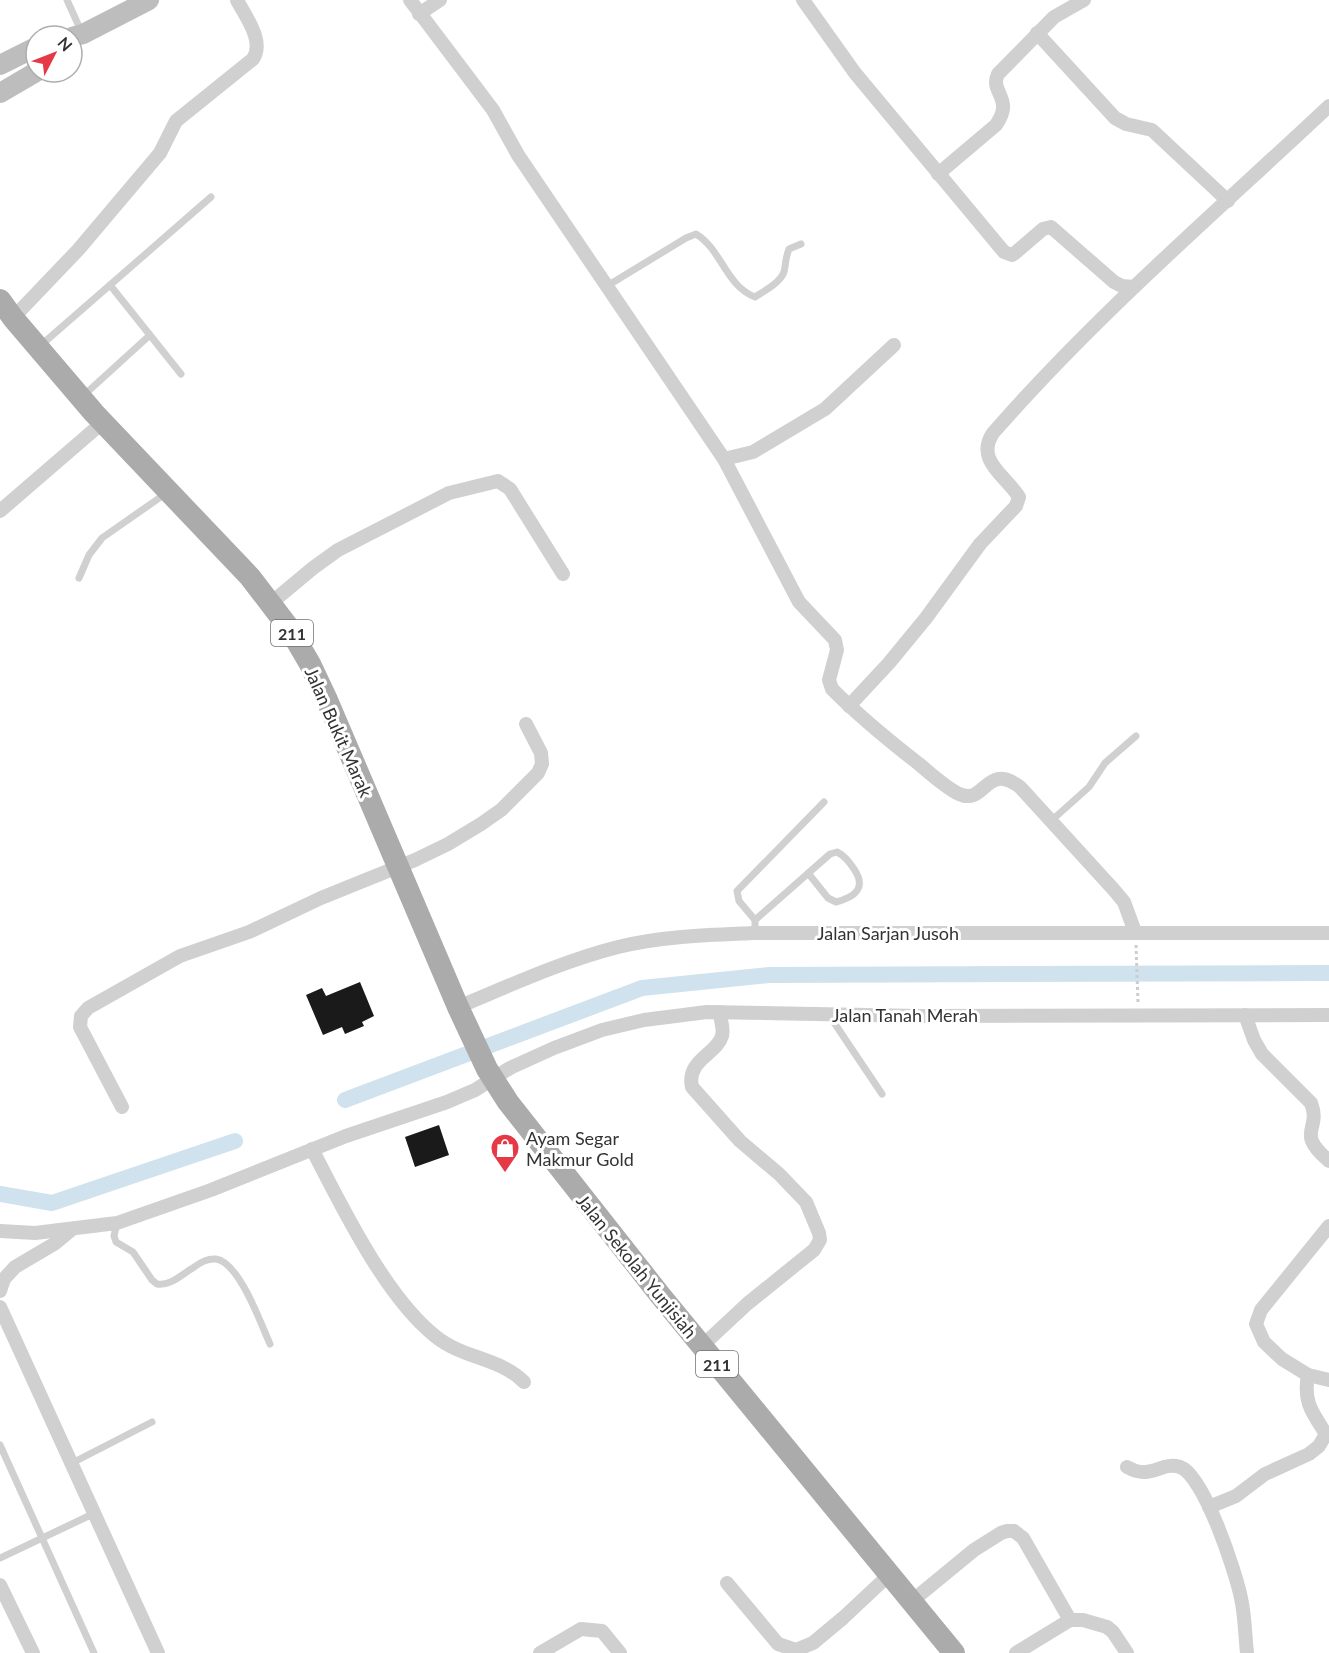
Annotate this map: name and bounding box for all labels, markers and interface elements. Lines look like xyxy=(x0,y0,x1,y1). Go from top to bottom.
north arrow xyxy=(24,24,84,84)
text: N xyxy=(54,33,77,55)
road number: 211 xyxy=(271,620,313,646)
street label: Jalan Bukit Marak xyxy=(300,664,378,801)
street label: Jalan Sarjan Jusoh xyxy=(817,922,959,944)
street label: Jalan Tanah Merah xyxy=(832,1004,978,1026)
place label: Ayam Segar Makmur Gold xyxy=(526,1127,634,1170)
shop icon: Ayam Segar Makmur Gold xyxy=(489,1132,521,1174)
street label: Jalan Sekolah Yunjisiah xyxy=(572,1190,702,1342)
road number: 211 xyxy=(696,1351,738,1377)

